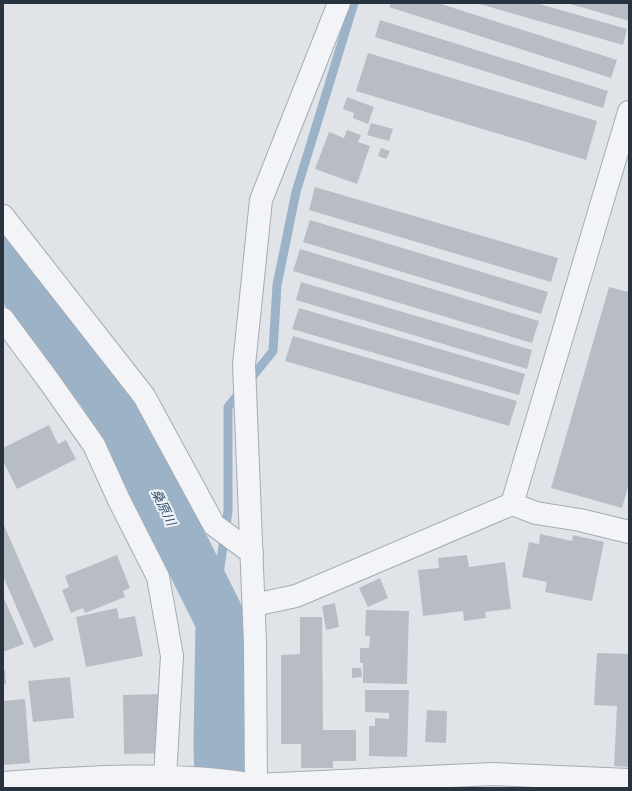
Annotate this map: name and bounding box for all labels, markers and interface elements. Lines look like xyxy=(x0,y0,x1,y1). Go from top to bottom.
water label: 桑原川 xyxy=(148,486,180,530)

